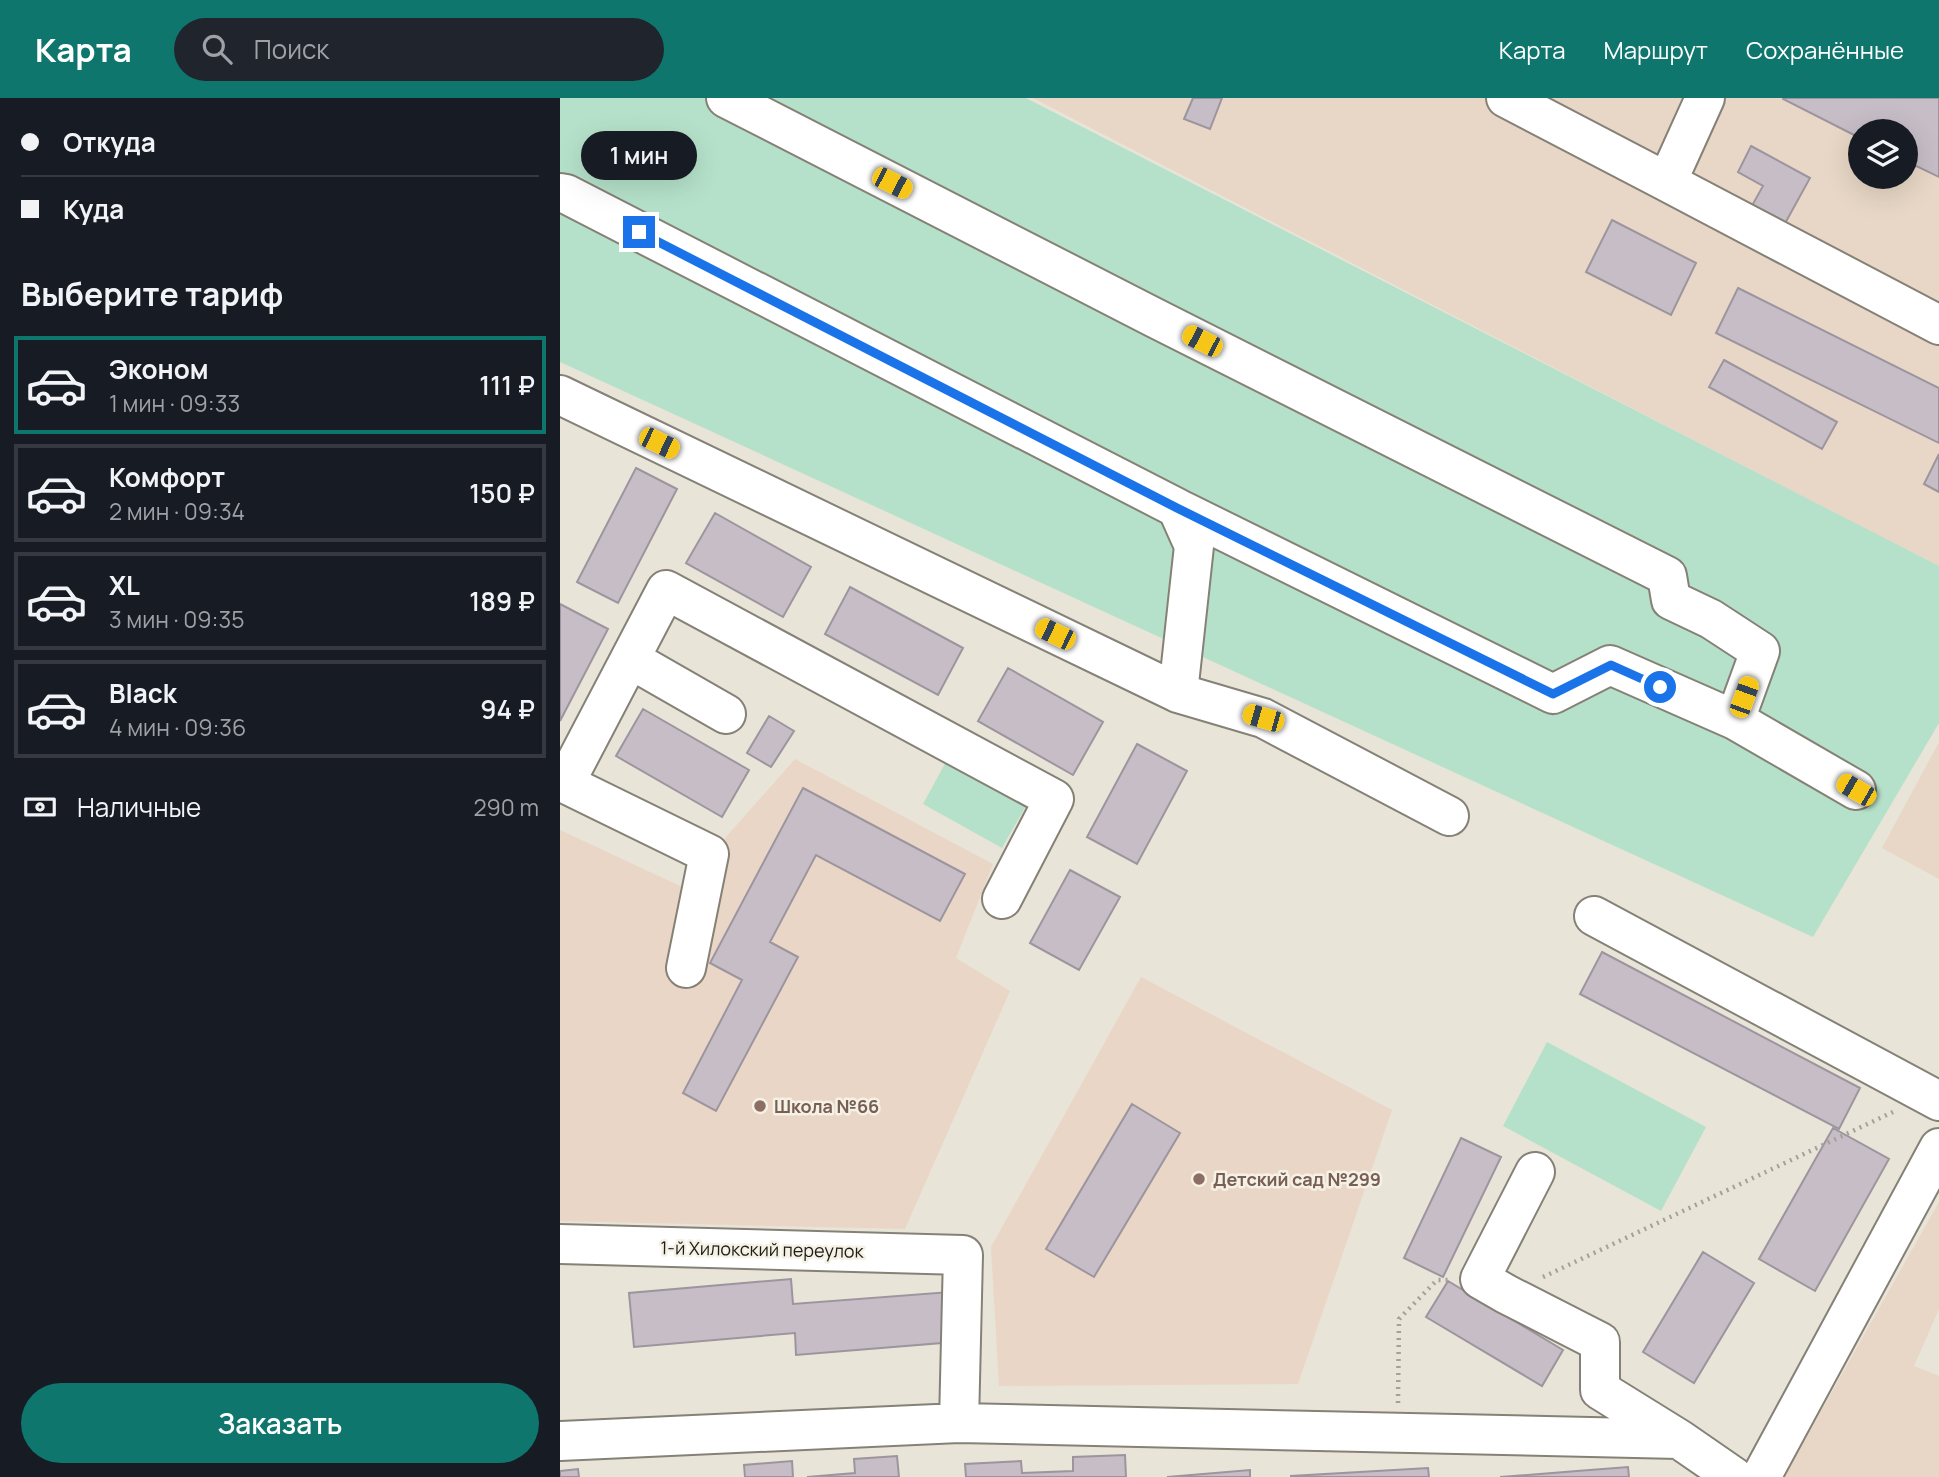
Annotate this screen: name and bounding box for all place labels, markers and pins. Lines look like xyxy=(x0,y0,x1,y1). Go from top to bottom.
place label: Школа №66 xyxy=(774,1094,879,1118)
marker: Школа №66 xyxy=(752,1098,768,1114)
place label: Детский сад №299 xyxy=(1213,1167,1381,1191)
marker: Детский сад №299 xyxy=(1191,1171,1207,1187)

